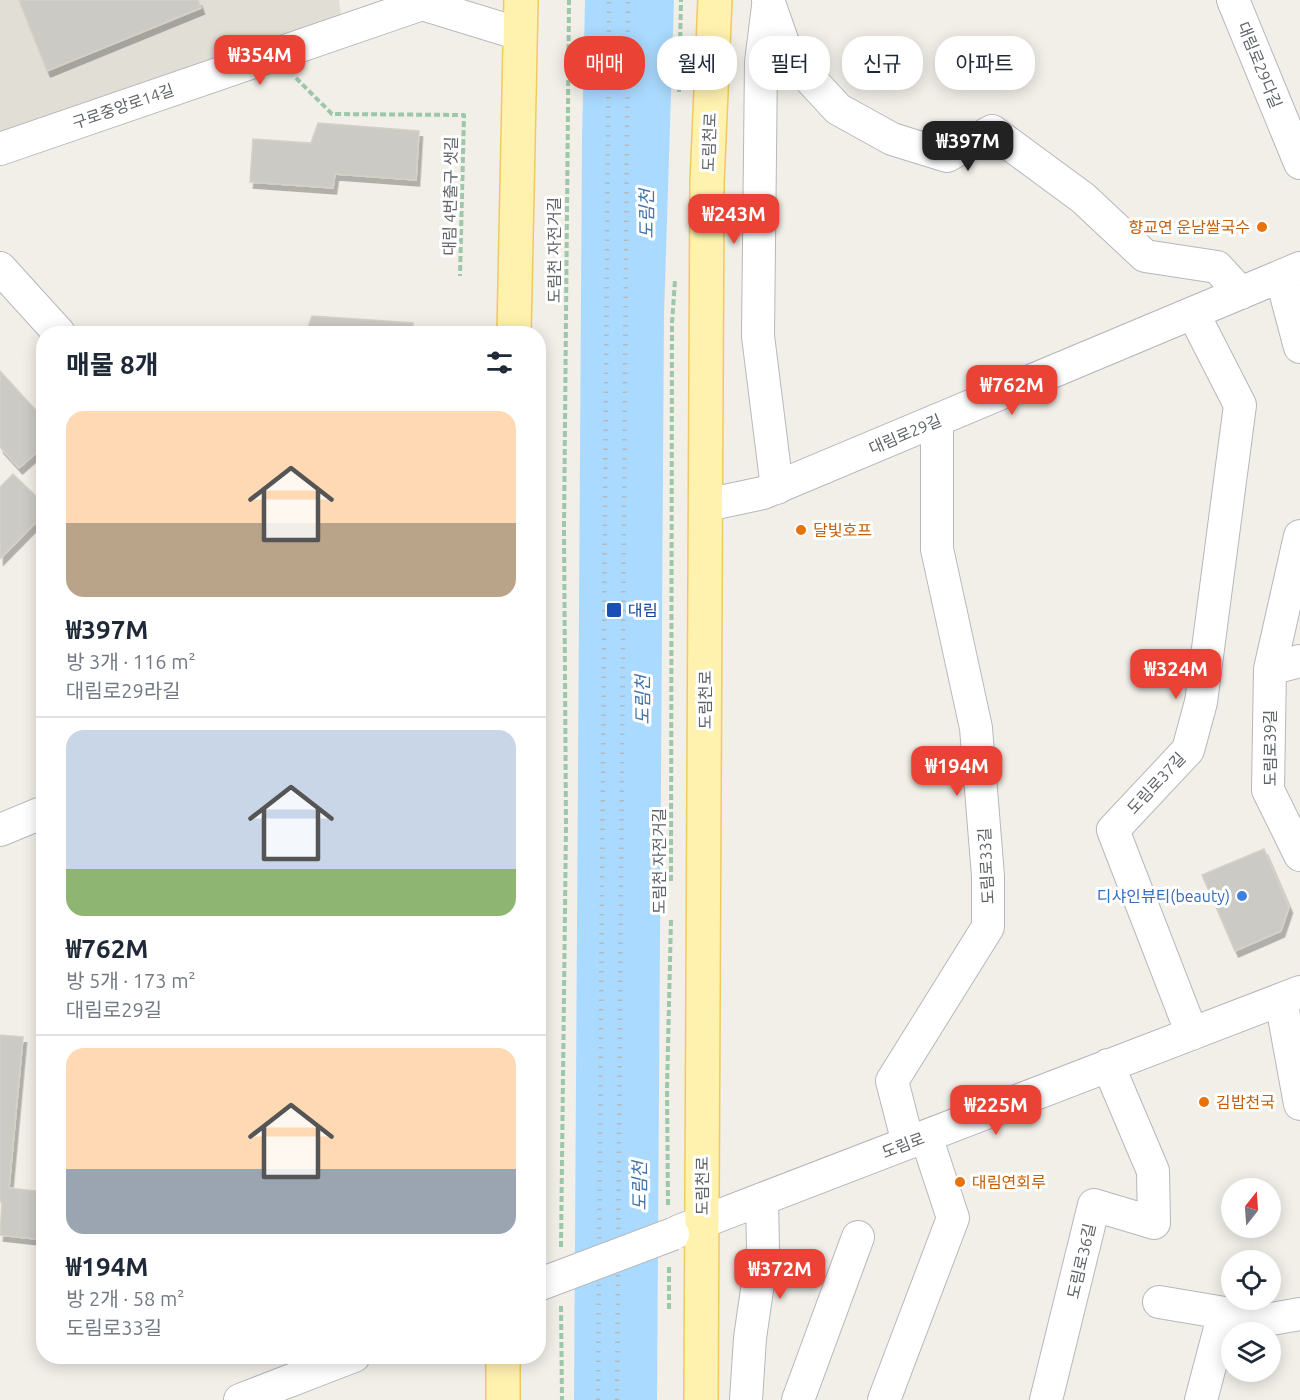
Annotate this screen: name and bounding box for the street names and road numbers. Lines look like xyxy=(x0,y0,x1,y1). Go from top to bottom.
street label: 대림로29다길 xyxy=(1234,19,1286,111)
street label: 구로중앙로14길 xyxy=(70,80,176,132)
street label: 도림천로 xyxy=(699,112,719,172)
street label: 대림 4번출구 샛길 xyxy=(440,136,460,256)
street label: 도림천 자전거길 xyxy=(545,197,563,303)
street label: 대림로29길 xyxy=(866,411,944,457)
street label: 도림천로 xyxy=(696,670,714,729)
street label: 도림로39길 xyxy=(1261,710,1279,786)
street label: 도림로37길 xyxy=(1123,749,1189,817)
street label: 도림천 자전거길 xyxy=(650,808,668,914)
street label: 도림로33길 xyxy=(975,827,997,905)
street label: 도림로 xyxy=(879,1129,927,1161)
street label: 도림천로 xyxy=(693,1156,711,1215)
street label: 도림로36길 xyxy=(1064,1221,1098,1301)

